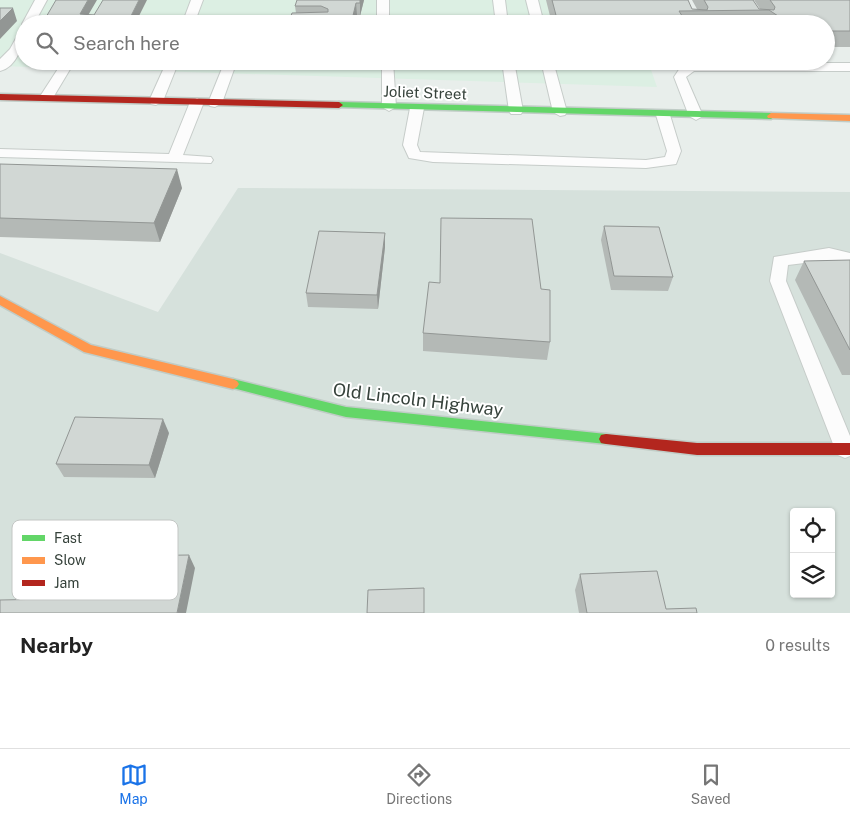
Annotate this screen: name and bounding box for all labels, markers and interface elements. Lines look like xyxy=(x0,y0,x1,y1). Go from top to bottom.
search box xyxy=(15,15,835,70)
icon: search xyxy=(33,29,61,57)
text: Search here xyxy=(73,32,180,54)
street label: Joliet Street xyxy=(383,83,467,102)
street label: Old Lincoln Highway xyxy=(332,379,505,420)
map controls xyxy=(790,508,835,598)
button: locate xyxy=(790,508,835,553)
legend xyxy=(12,520,178,600)
text: Fast xyxy=(54,530,82,546)
text: Slow xyxy=(54,552,86,568)
button: layers xyxy=(790,553,835,598)
text: Jam xyxy=(54,575,79,591)
text: Nearby xyxy=(20,633,93,658)
text: 0 results xyxy=(765,636,830,655)
tab: Map xyxy=(119,761,148,807)
tab: Directions xyxy=(386,761,452,807)
tab: Saved xyxy=(691,761,731,807)

